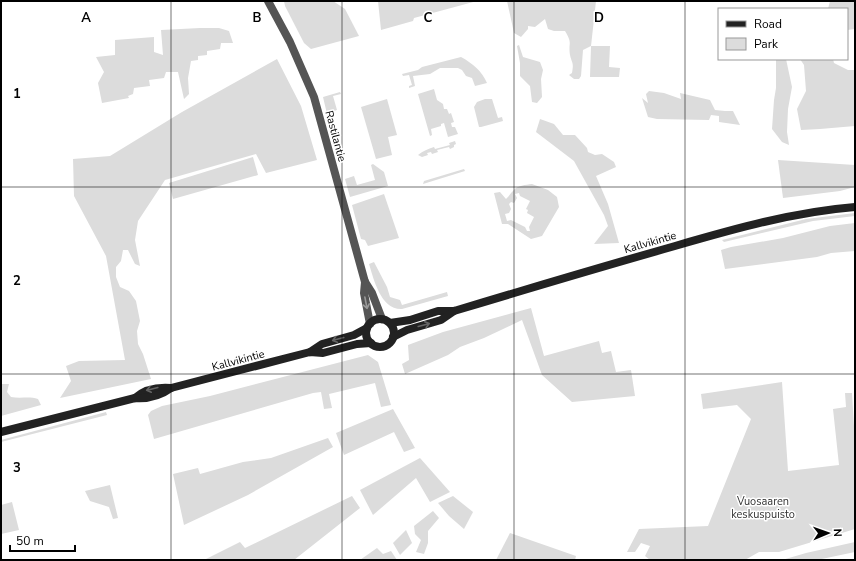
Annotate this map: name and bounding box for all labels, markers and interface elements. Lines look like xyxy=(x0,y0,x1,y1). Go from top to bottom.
legend xyxy=(718,8,848,60)
text: A xyxy=(81,9,91,27)
text: B xyxy=(253,9,262,27)
text: C xyxy=(424,9,433,27)
text: D xyxy=(594,9,604,27)
text: Road xyxy=(754,16,782,32)
text: Park xyxy=(754,36,779,52)
text: 1 xyxy=(13,85,21,103)
street label: Rastilantie xyxy=(321,109,350,164)
street label: Kallvikintie xyxy=(622,228,678,257)
text: 2 xyxy=(13,272,21,290)
one-way arrow xyxy=(363,296,371,309)
one-way arrow xyxy=(417,321,430,328)
one-way arrow xyxy=(332,336,345,343)
street label: Kallvikintie xyxy=(210,346,266,375)
one-way arrow xyxy=(146,386,159,394)
text: 3 xyxy=(13,459,21,477)
park label: Vuosaaren keskuspuisto xyxy=(731,494,795,522)
north arrow xyxy=(808,513,848,553)
scale bar xyxy=(10,527,75,553)
text: N xyxy=(830,528,845,537)
text: 50 m xyxy=(16,533,44,549)

